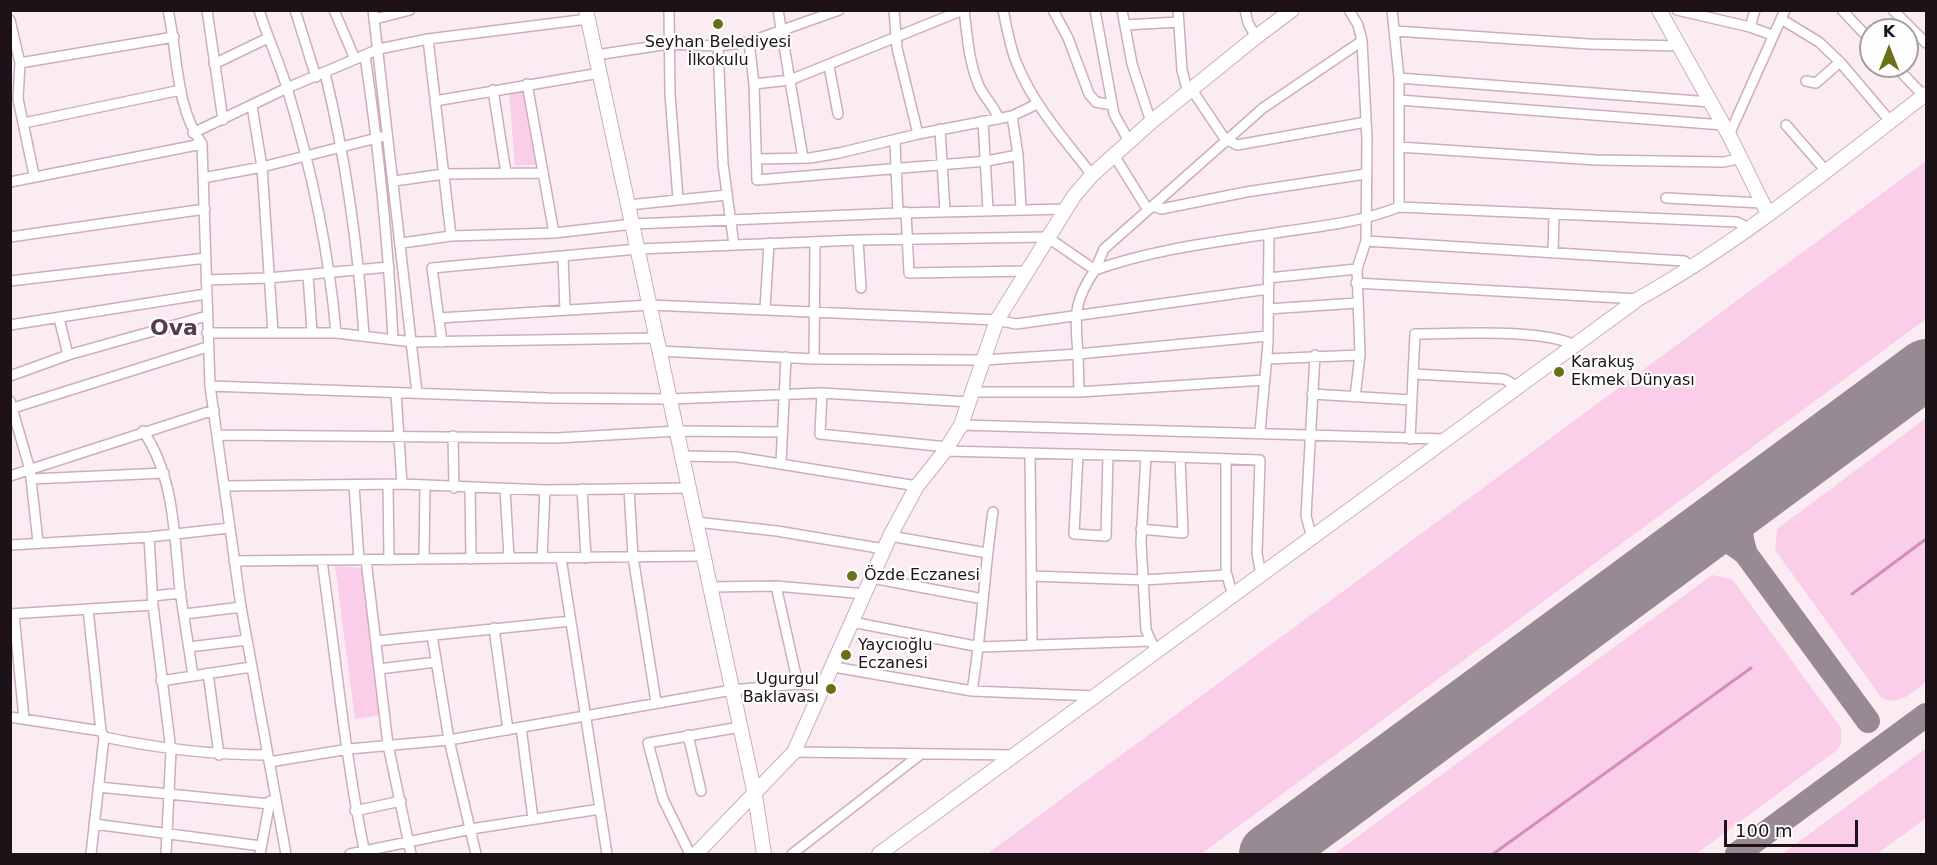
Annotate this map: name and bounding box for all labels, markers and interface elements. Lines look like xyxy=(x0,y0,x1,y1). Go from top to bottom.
marker: Seyhan Belediyesi İlkokulu xyxy=(711,17,725,31)
north arrow xyxy=(1859,18,1919,78)
text: K xyxy=(1883,22,1895,41)
place label: Seyhan Belediyesi İlkokulu xyxy=(645,33,791,71)
district label: Ova xyxy=(150,316,198,342)
place label: Karakuş Ekmek Dünyası xyxy=(1571,353,1695,391)
marker: Karakuş Ekmek Dünyası xyxy=(1552,365,1566,379)
place label: Özde Eczanesi xyxy=(864,566,980,586)
marker: Özde Eczanesi xyxy=(845,569,859,583)
place label: Yaycıoğlu Eczanesi xyxy=(858,636,933,674)
marker: Yaycıoğlu Eczanesi xyxy=(839,648,853,662)
place label: Ugurgul Baklavası xyxy=(743,670,819,708)
marker: Ugurgul Baklavası xyxy=(824,682,838,696)
scale bar xyxy=(1727,808,1860,846)
text: 100 m xyxy=(1735,820,1793,841)

